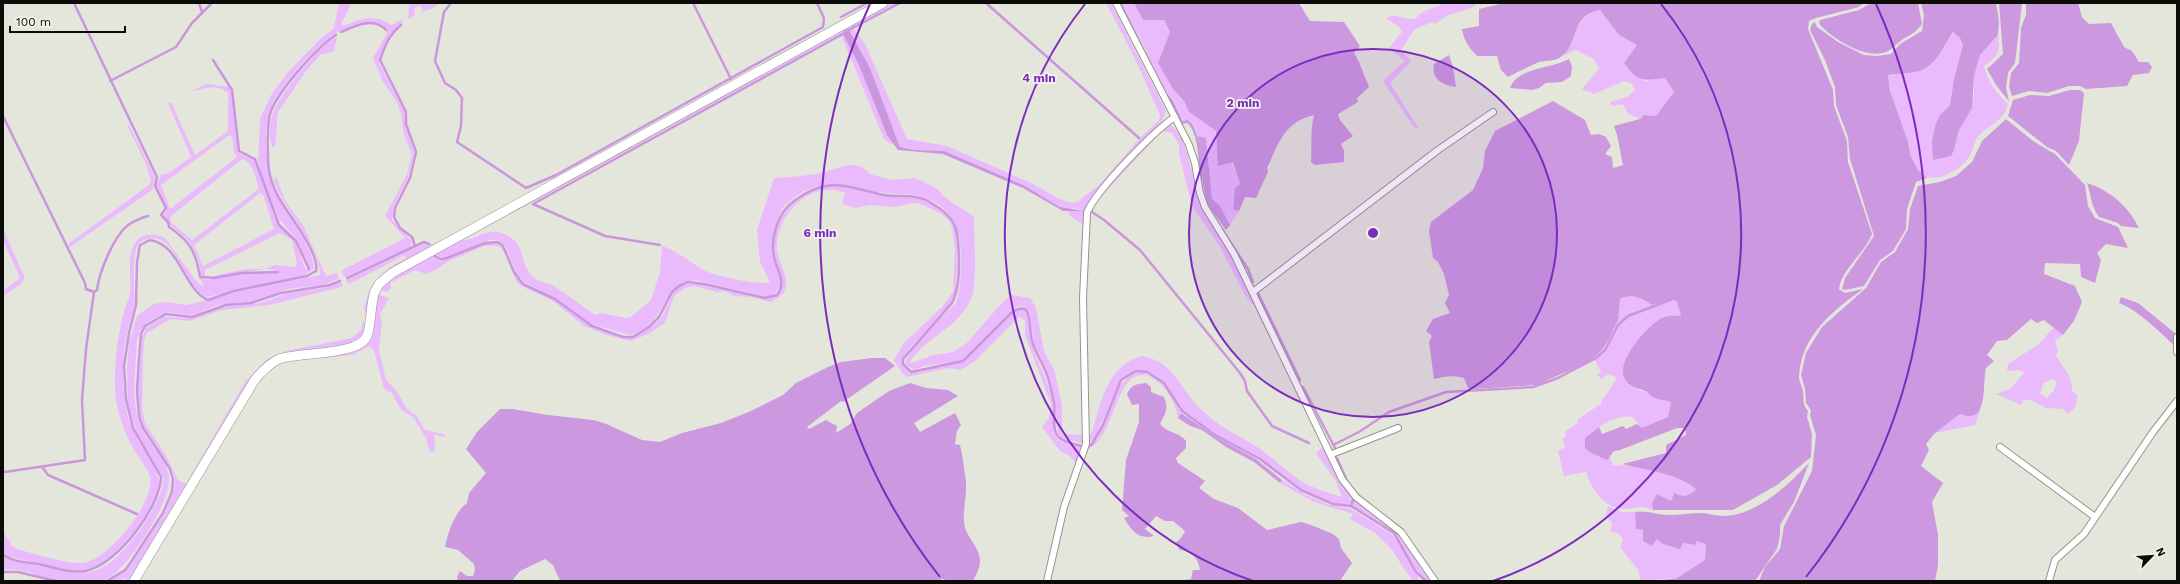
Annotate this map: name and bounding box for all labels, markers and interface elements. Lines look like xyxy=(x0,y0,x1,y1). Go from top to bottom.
scale bar xyxy=(10,8,125,34)
text: 100 m xyxy=(16,15,51,29)
text: 4 min xyxy=(1022,71,1056,85)
text: 2 min xyxy=(1227,96,1259,110)
text: 6 min xyxy=(803,226,837,240)
centre of rings xyxy=(1366,226,1380,240)
north arrow xyxy=(2132,536,2172,576)
text: N xyxy=(2153,546,2168,558)

